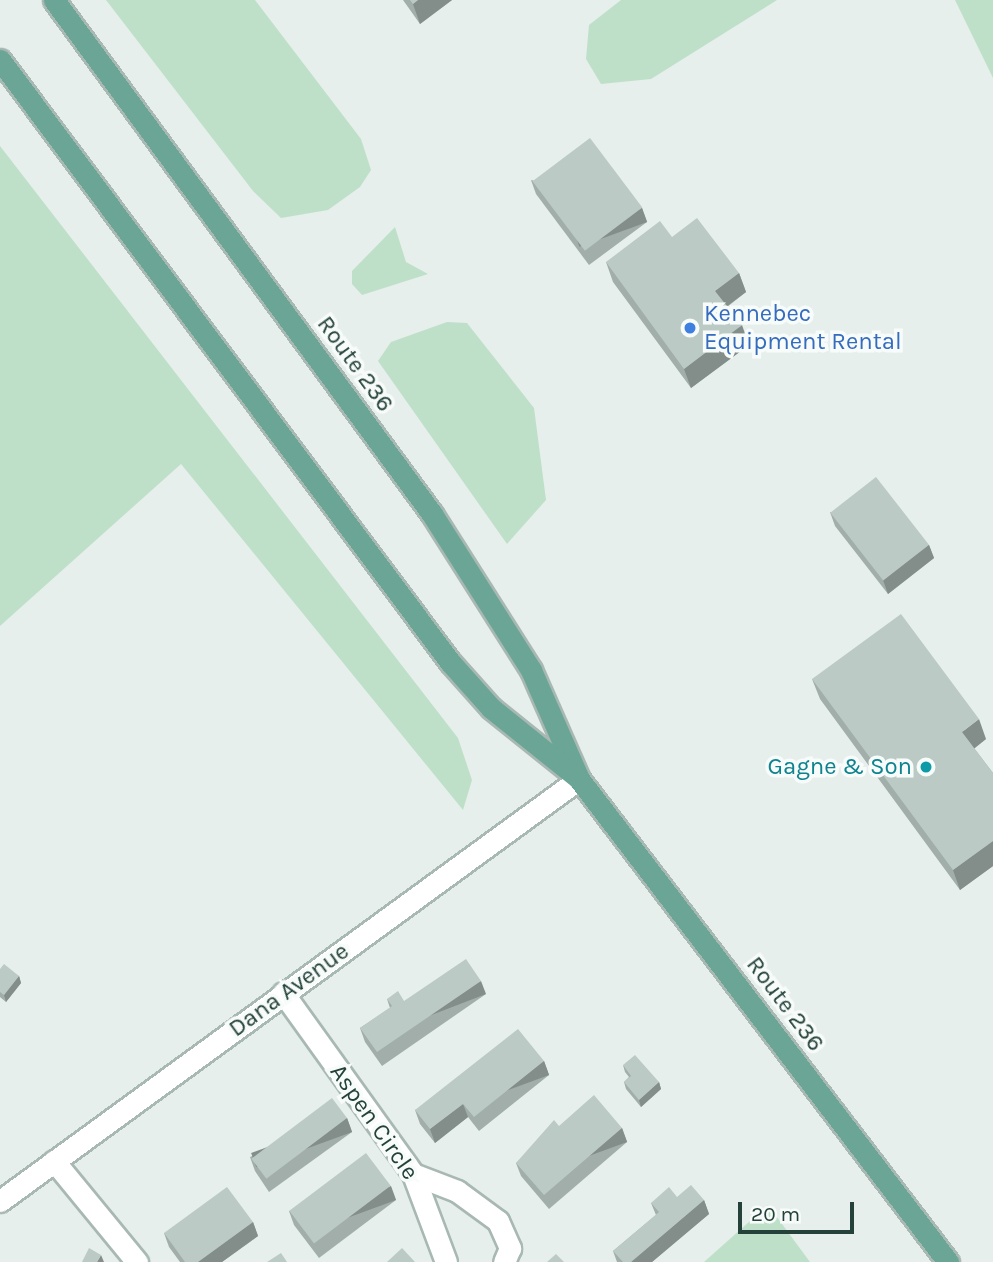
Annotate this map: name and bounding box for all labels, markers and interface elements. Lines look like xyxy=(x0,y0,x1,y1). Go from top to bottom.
place label: Kennebec Equipment Rental xyxy=(704,300,902,356)
street label: Route 236 xyxy=(311,311,399,417)
marker: Kennebec Equipment Rental xyxy=(682,320,698,336)
place label: Gagne & Son xyxy=(768,753,912,781)
marker: Gagne & Son xyxy=(918,759,934,775)
street label: Dana Avenue xyxy=(223,937,355,1043)
street label: Route 236 xyxy=(740,951,830,1057)
street label: Aspen Circle xyxy=(324,1058,424,1186)
scale bar xyxy=(741,1188,856,1232)
text: 20 m xyxy=(751,1202,800,1226)

